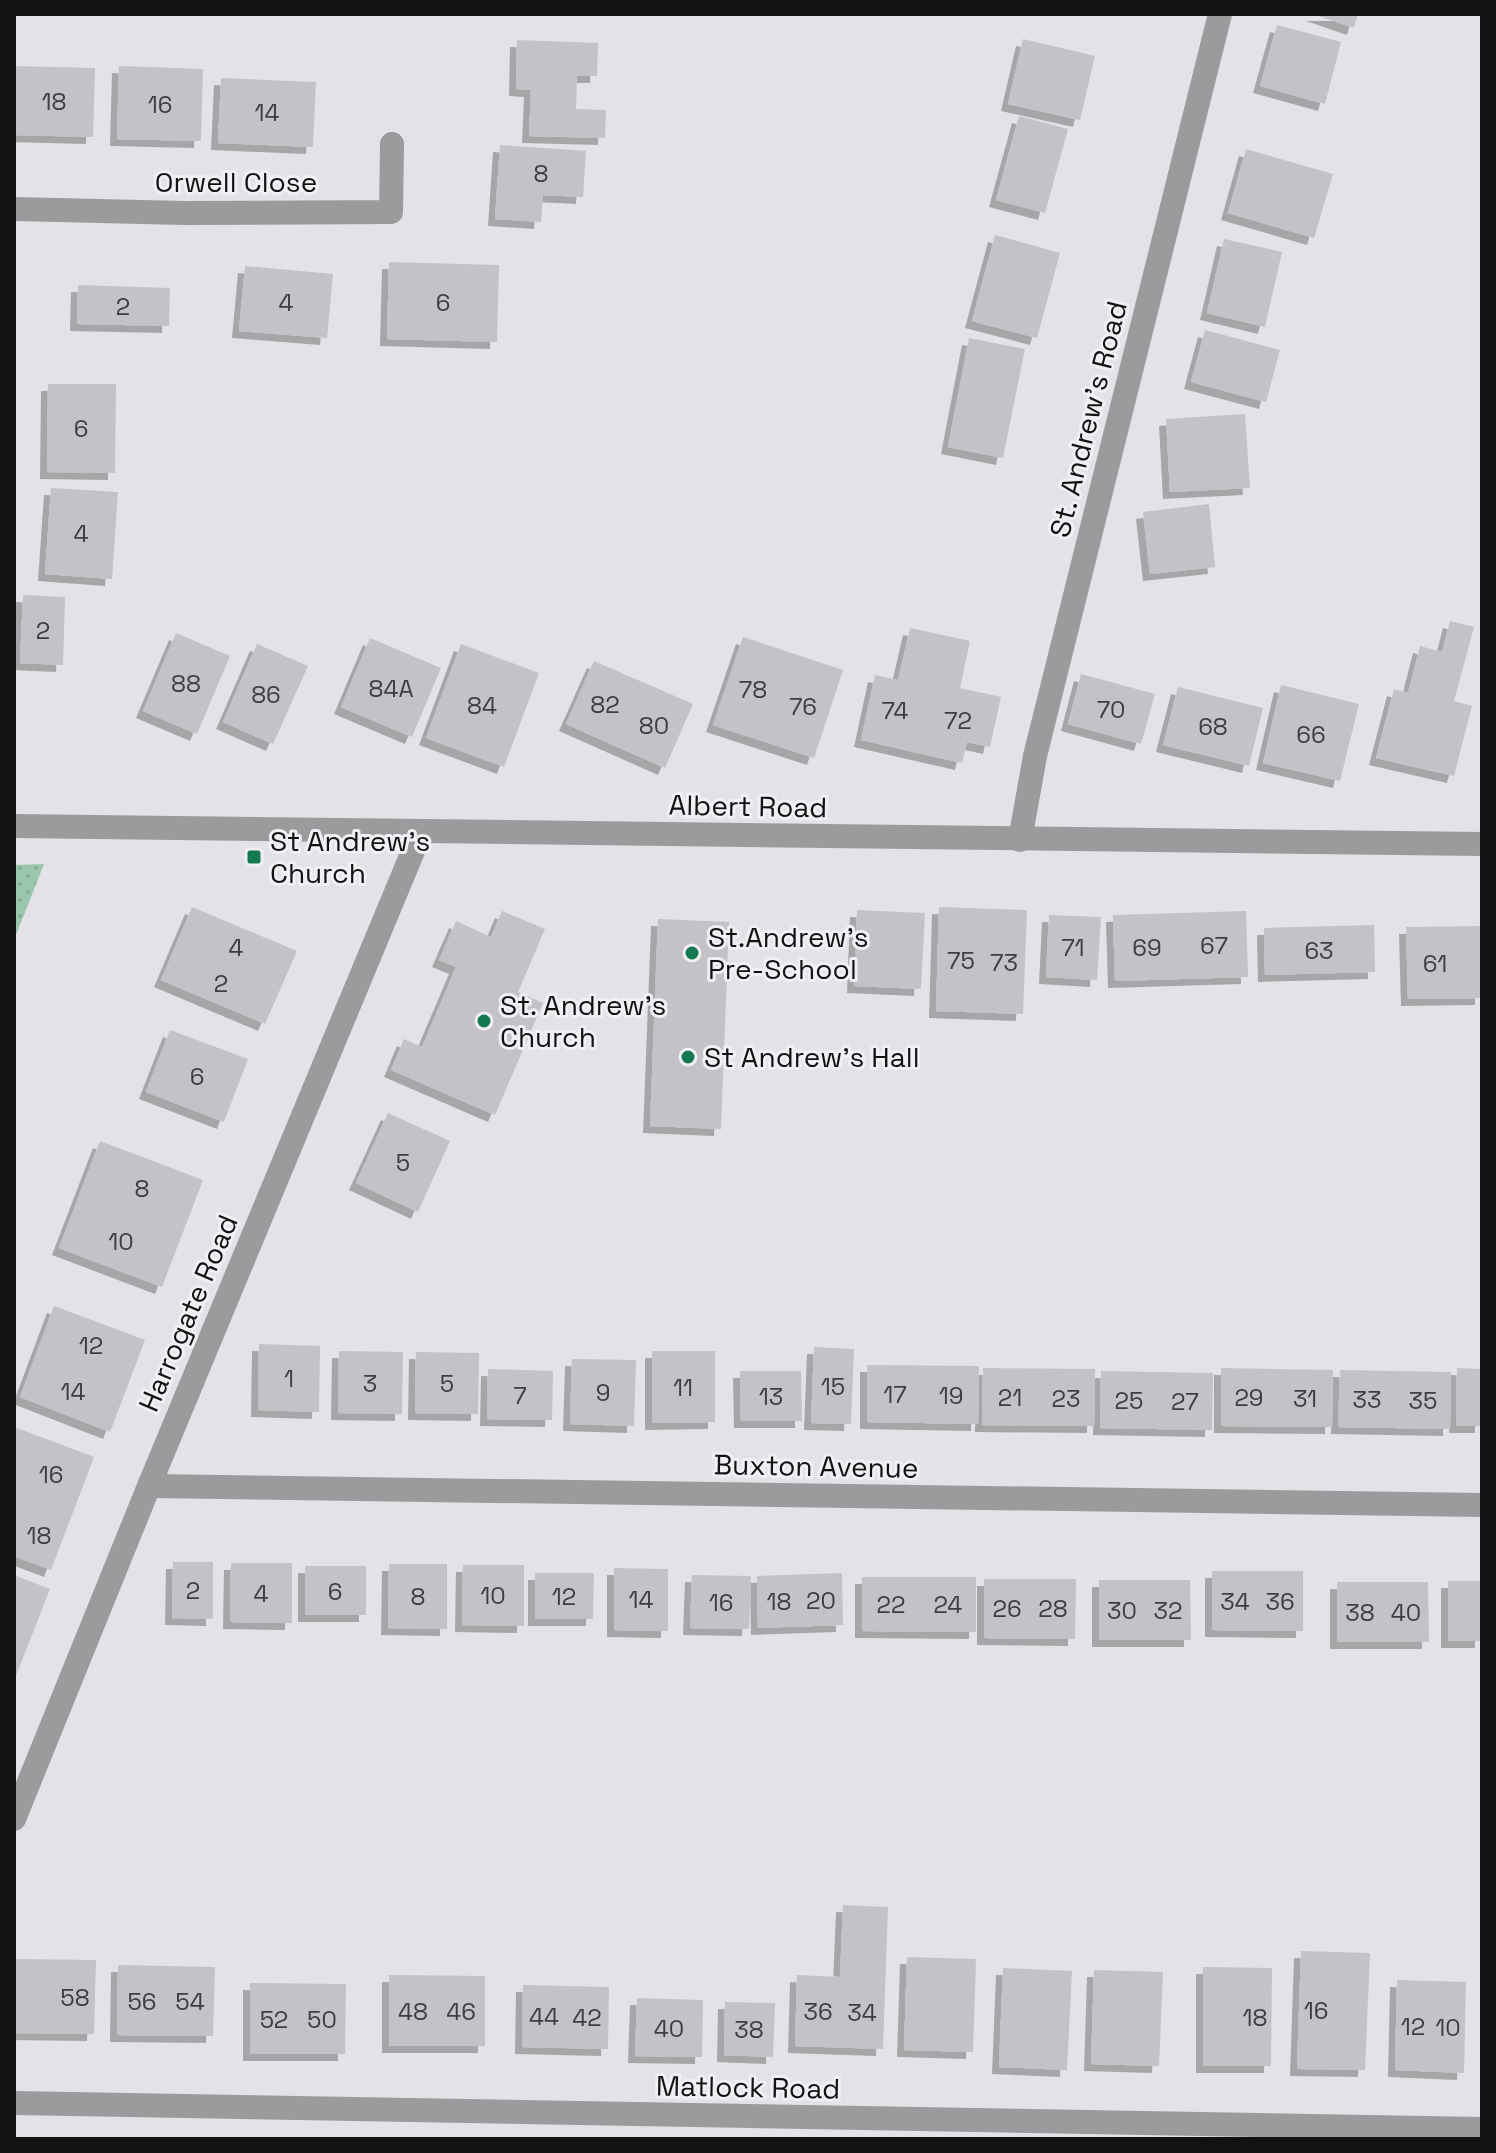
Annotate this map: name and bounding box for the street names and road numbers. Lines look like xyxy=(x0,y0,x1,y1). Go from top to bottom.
street label: Orwell Close xyxy=(155,164,317,200)
street label: St. Andrew's Road xyxy=(1041,297,1135,541)
street label: Albert Road xyxy=(668,787,828,825)
street label: Harrogate Road xyxy=(130,1209,246,1417)
street label: Buxton Avenue xyxy=(713,1446,919,1486)
street label: Matlock Road xyxy=(656,2067,840,2107)

